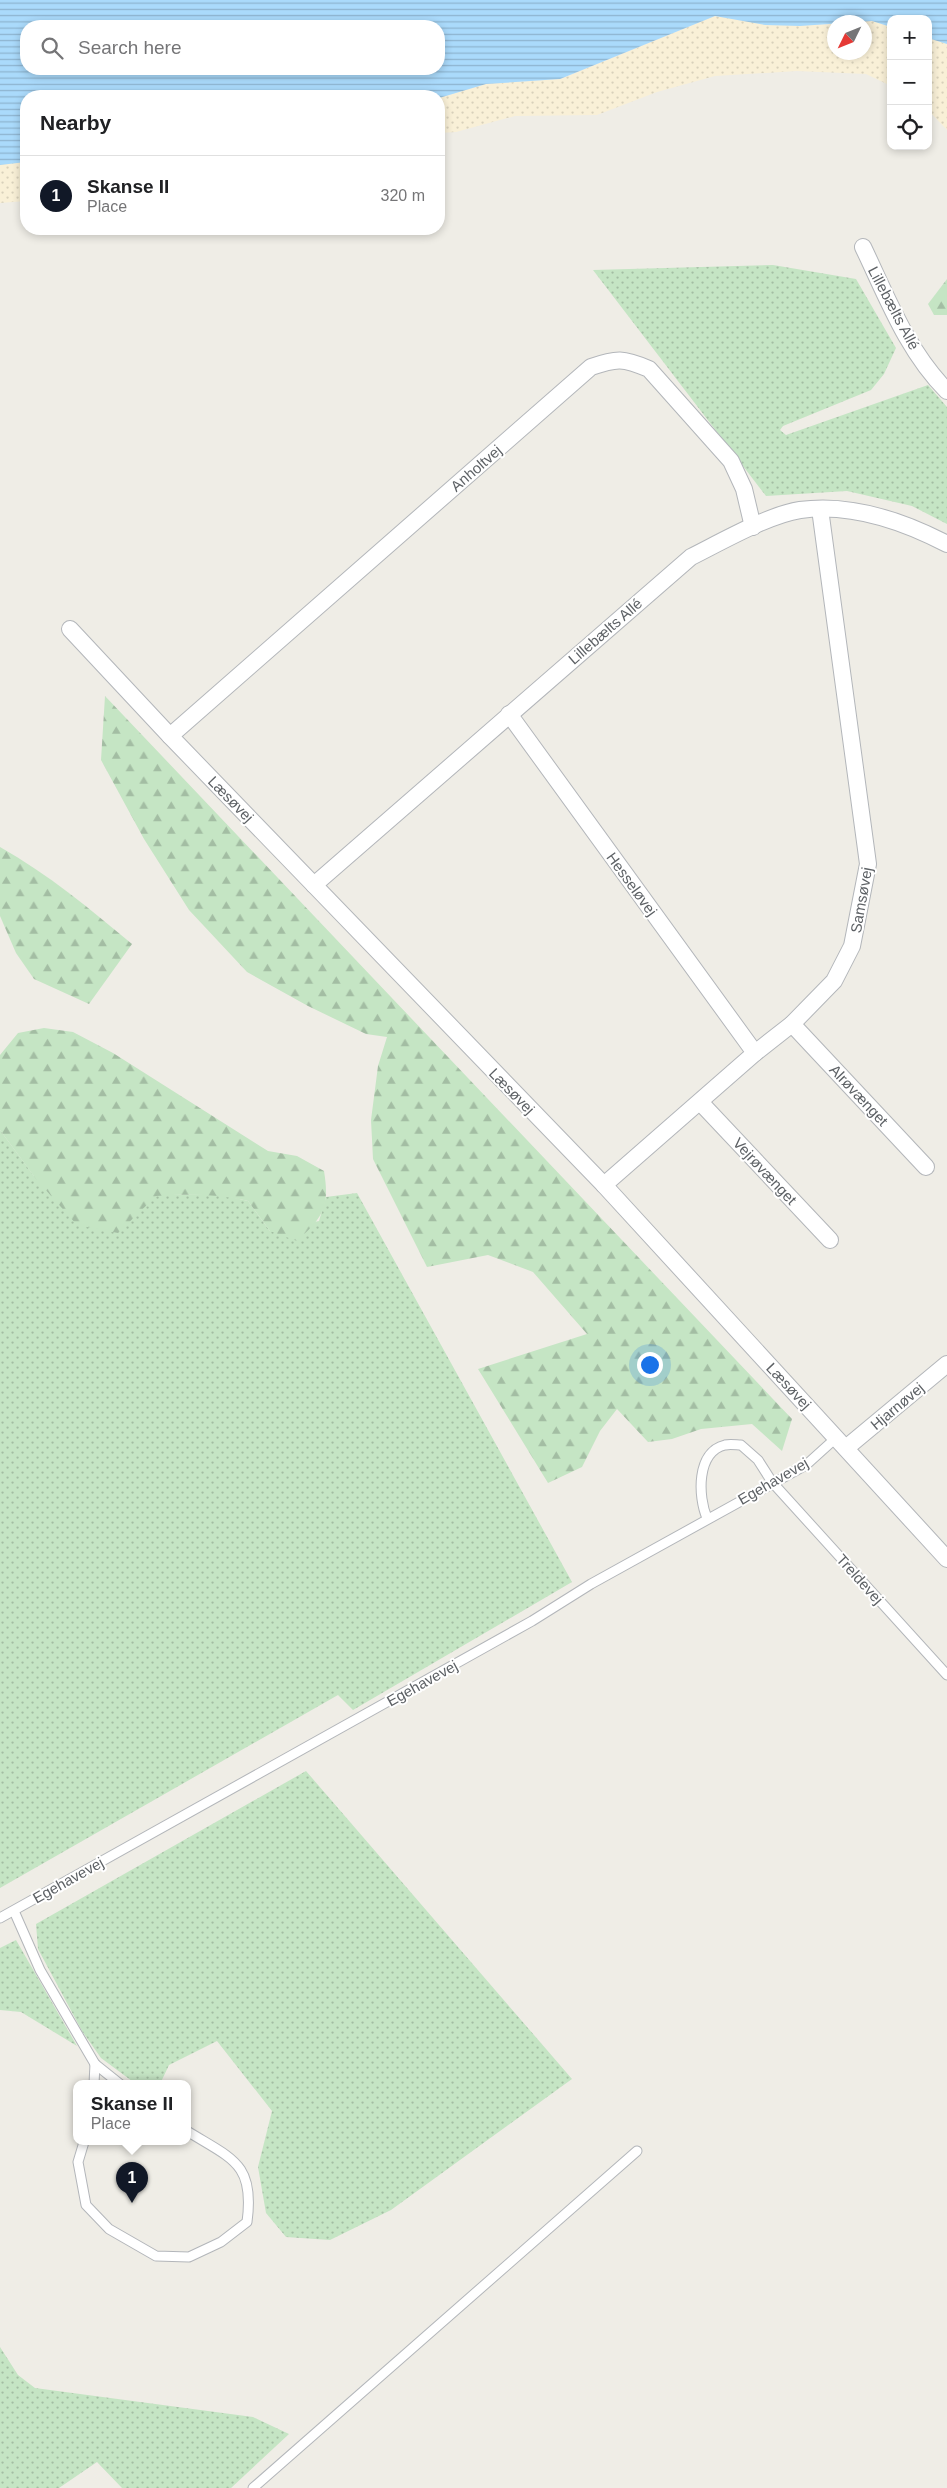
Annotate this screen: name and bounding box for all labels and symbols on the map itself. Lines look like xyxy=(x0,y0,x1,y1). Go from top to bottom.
north arrow xyxy=(827,15,872,60)
street label: Lillebælts Allé xyxy=(865,264,923,352)
street label: Anholtvej xyxy=(447,441,505,495)
street label: Lillebælts Allé xyxy=(565,594,645,668)
street label: Læsøvej xyxy=(205,772,257,826)
street label: Hesseløvej xyxy=(603,849,661,919)
street label: Samsøvej xyxy=(847,866,875,934)
street label: Alrøvænget xyxy=(826,1061,892,1130)
street label: Læsøvej xyxy=(486,1064,538,1118)
street label: Vejrøvænget xyxy=(730,1134,801,1209)
your location xyxy=(637,1352,663,1378)
street label: Læsøvej xyxy=(763,1359,815,1413)
street label: Hjarnøvej xyxy=(867,1379,927,1433)
street label: Egehavevej xyxy=(735,1454,811,1508)
street label: Treldevej xyxy=(833,1551,887,1607)
street label: Egehavevej xyxy=(384,1657,460,1709)
street label: Egehavevej xyxy=(30,1854,106,1906)
pin: 1 xyxy=(116,2162,148,2203)

